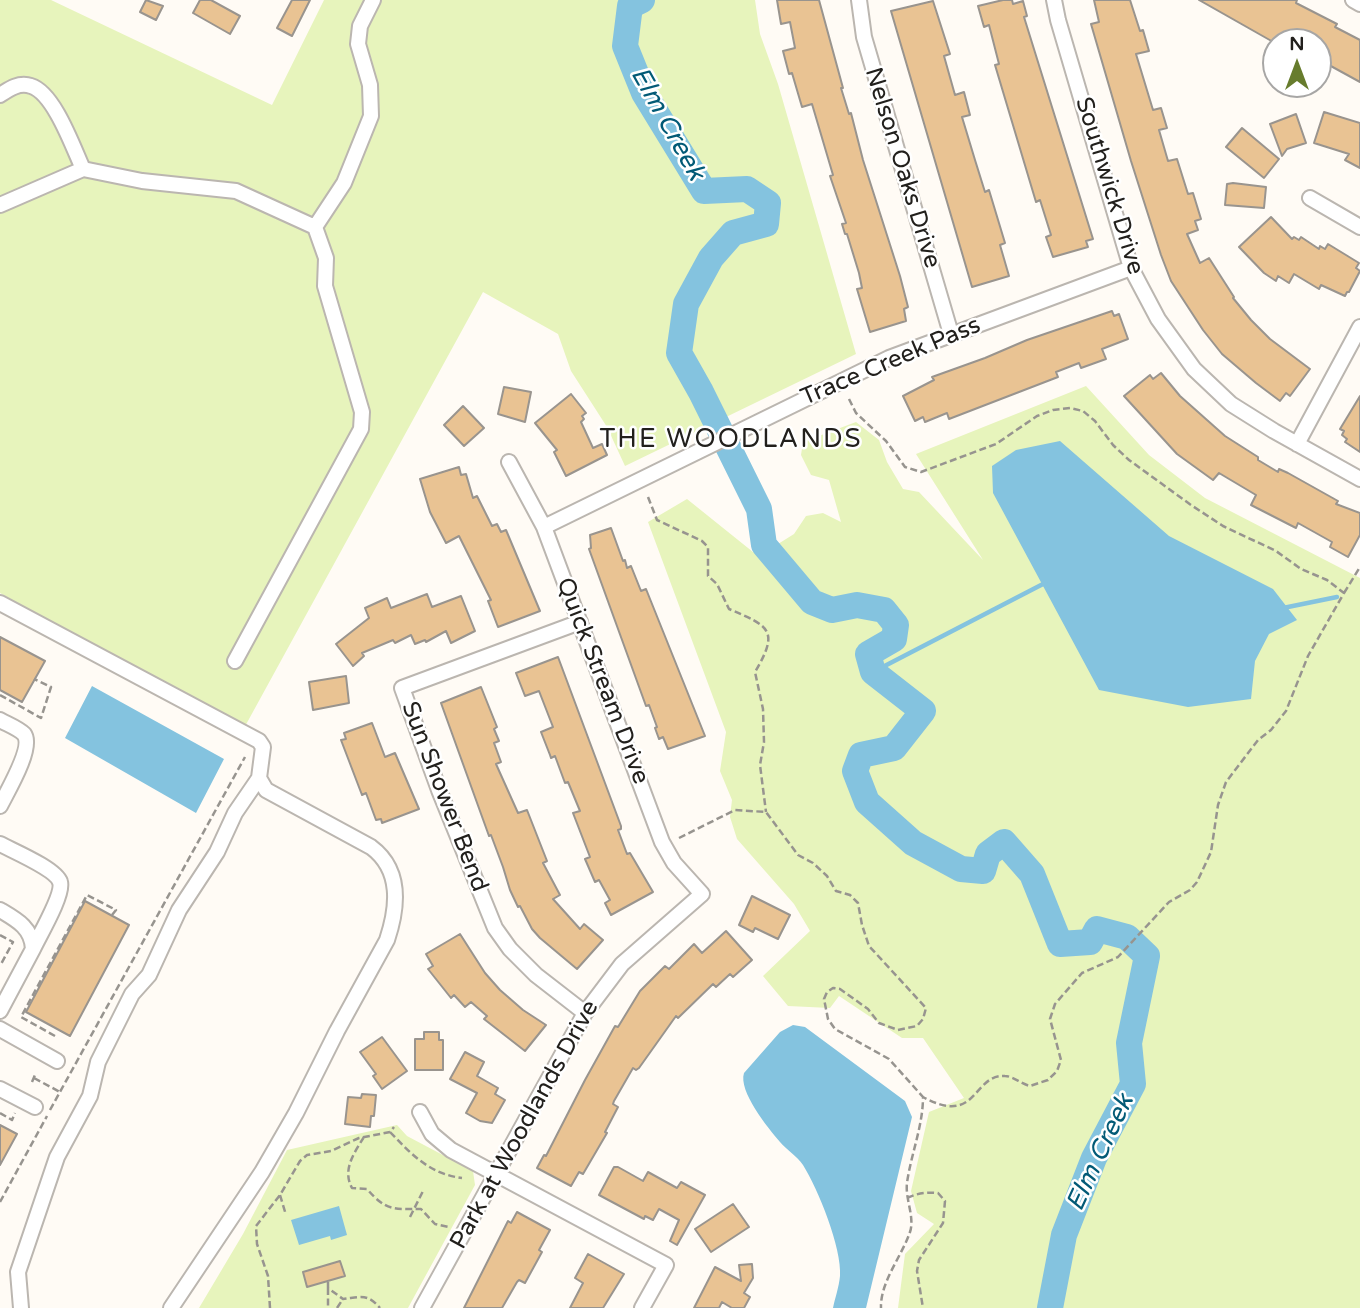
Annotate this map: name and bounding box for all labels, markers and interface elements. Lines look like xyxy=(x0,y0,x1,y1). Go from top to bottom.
north arrow xyxy=(1262,28,1332,98)
text: N xyxy=(1289,33,1305,55)
water label: Elm Creek xyxy=(623,62,711,186)
street label: Nelson Oaks Drive xyxy=(858,64,946,272)
street label: Southwick Drive xyxy=(1068,94,1150,278)
street label: Trace Creek Pass xyxy=(797,311,985,413)
district label: THE WOODLANDS xyxy=(601,424,861,456)
street label: Quick Stream Drive xyxy=(549,574,655,788)
street label: Sun Shower Bend xyxy=(394,698,494,896)
street label: Park at Woodlands Drive xyxy=(445,996,605,1254)
water label: Elm Creek xyxy=(1061,1090,1141,1216)

